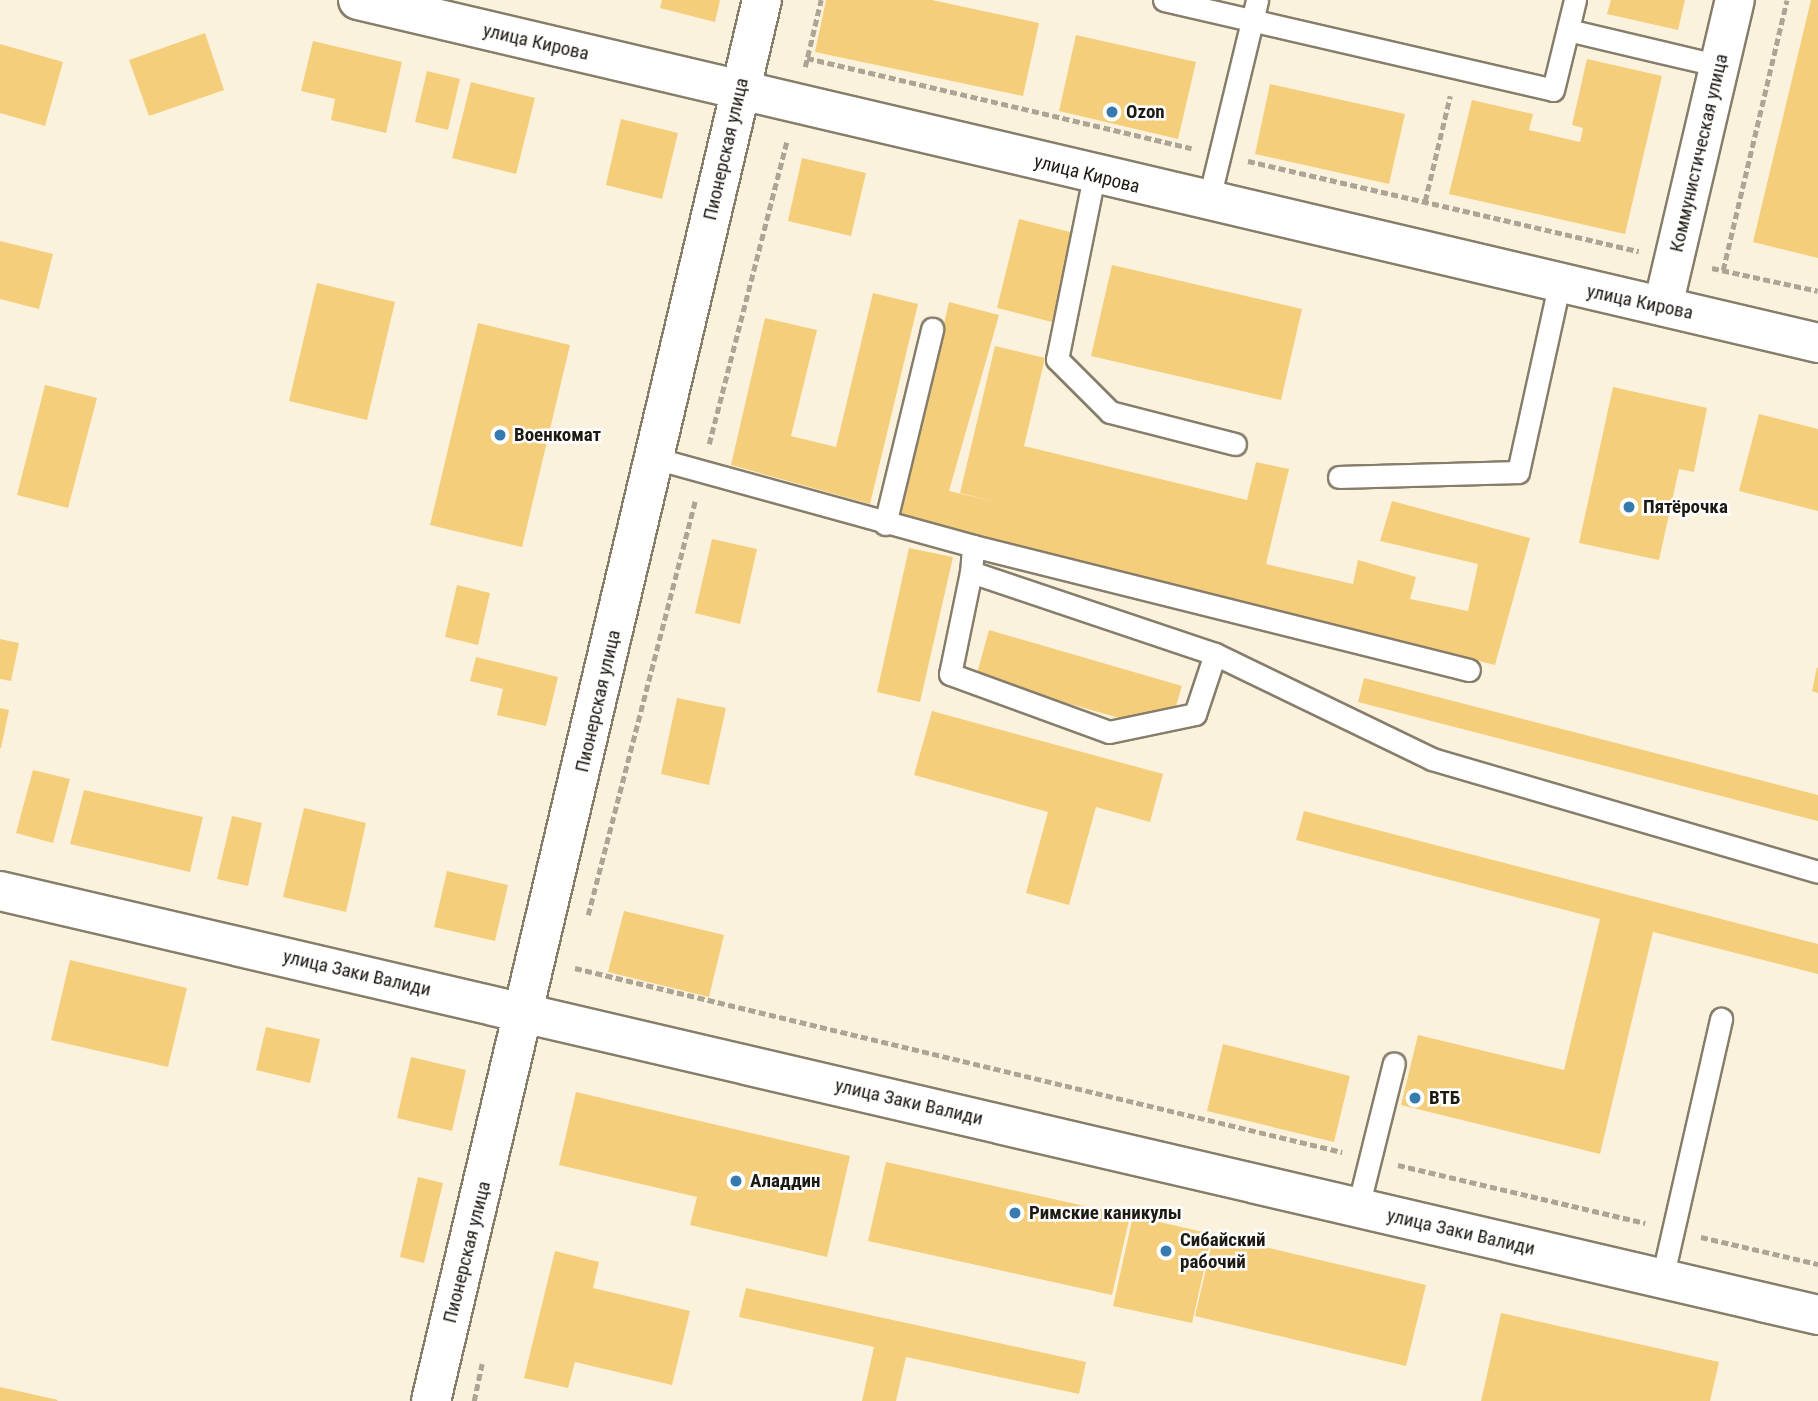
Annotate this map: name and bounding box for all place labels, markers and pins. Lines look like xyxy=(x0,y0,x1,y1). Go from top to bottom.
place label: Ozon xyxy=(1126,101,1165,123)
marker: Ozon xyxy=(1104,104,1120,120)
place label: Военкомат xyxy=(514,424,601,446)
marker: Военкомат xyxy=(492,427,508,443)
place label: Пятёрочка xyxy=(1643,496,1728,518)
marker: Пятёрочка xyxy=(1621,499,1637,515)
place label: ВТБ xyxy=(1429,1087,1460,1109)
marker: ВТБ xyxy=(1407,1090,1423,1106)
place label: Аладдин xyxy=(750,1170,820,1192)
marker: Аладдин xyxy=(728,1173,744,1189)
place label: Римские каникулы xyxy=(1029,1202,1182,1224)
marker: Римские каникулы xyxy=(1007,1205,1023,1221)
place label: Сибайский рабочий xyxy=(1180,1229,1266,1273)
marker: Сибайский рабочий xyxy=(1158,1243,1174,1259)

